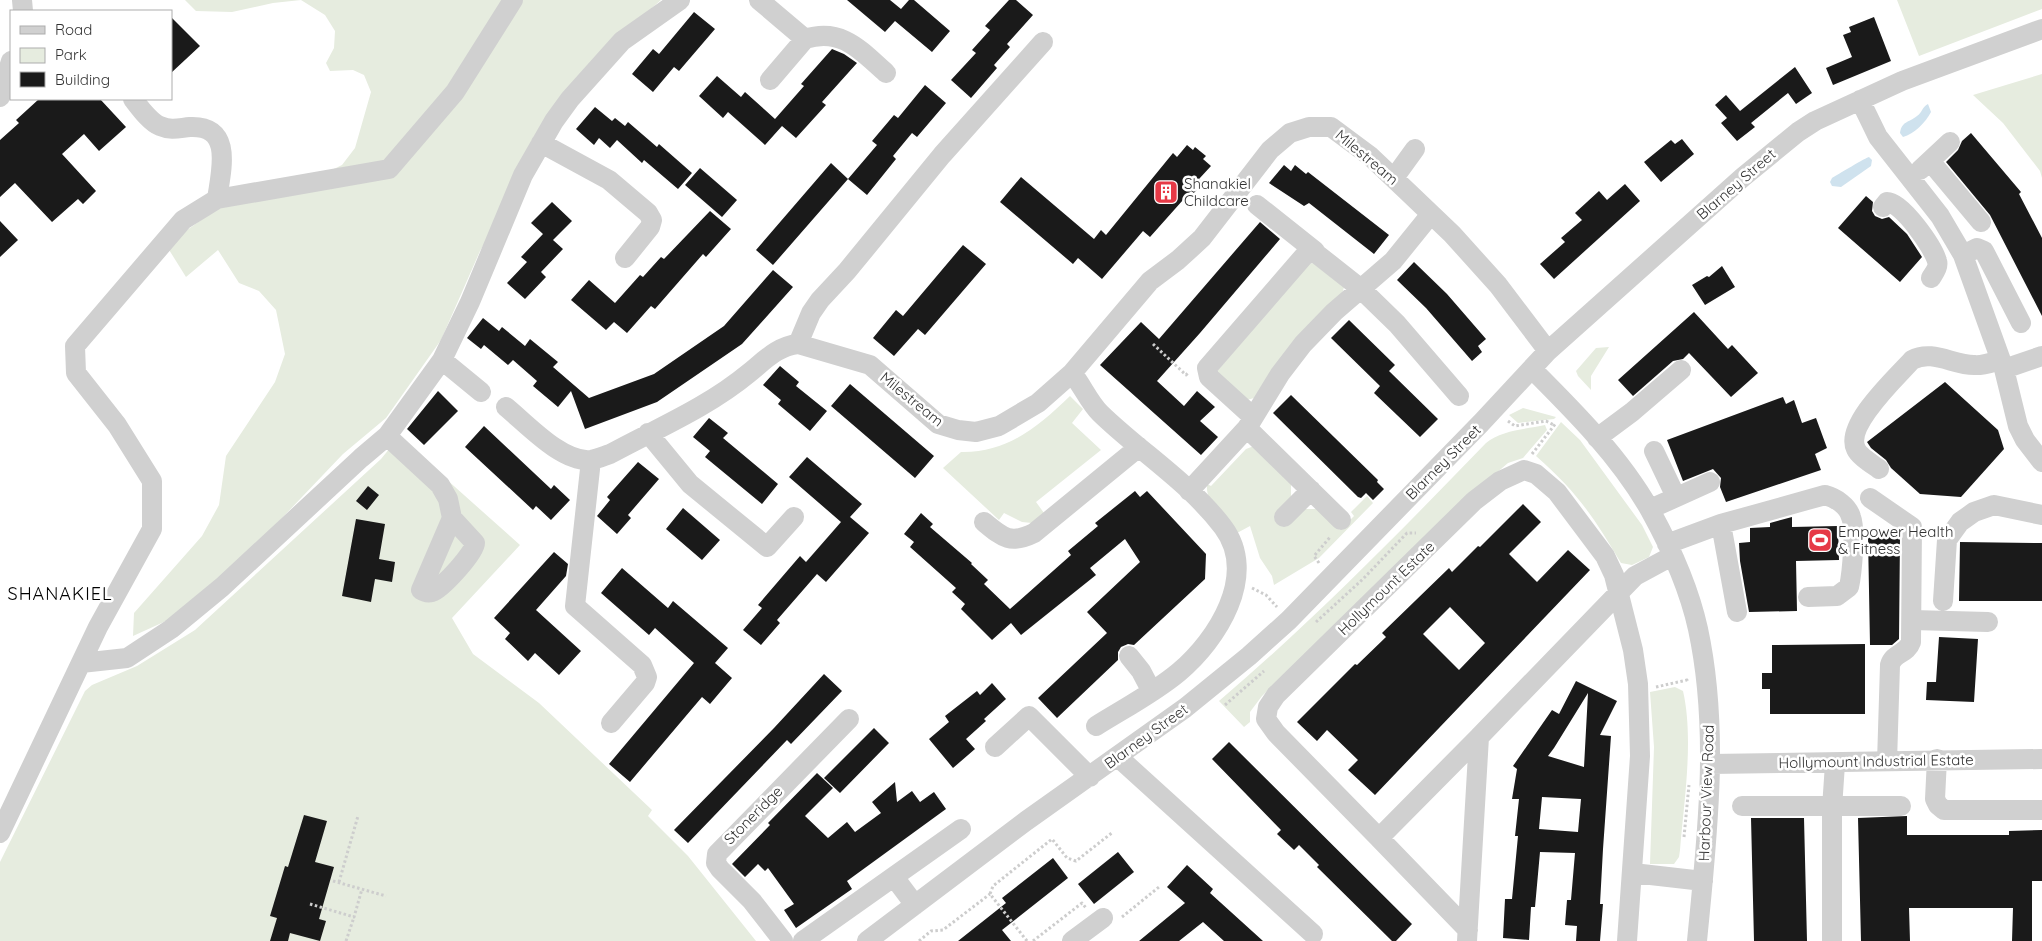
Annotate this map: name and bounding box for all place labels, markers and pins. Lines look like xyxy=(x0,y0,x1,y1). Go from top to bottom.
place label: Shanakiel Childcare xyxy=(1184,174,1251,210)
building icon: Shanakiel Childcare xyxy=(1153,179,1179,205)
place label: Empower Health & Fitness xyxy=(1838,522,1953,558)
sports icon: Empower Health & Fitness xyxy=(1807,527,1833,553)

